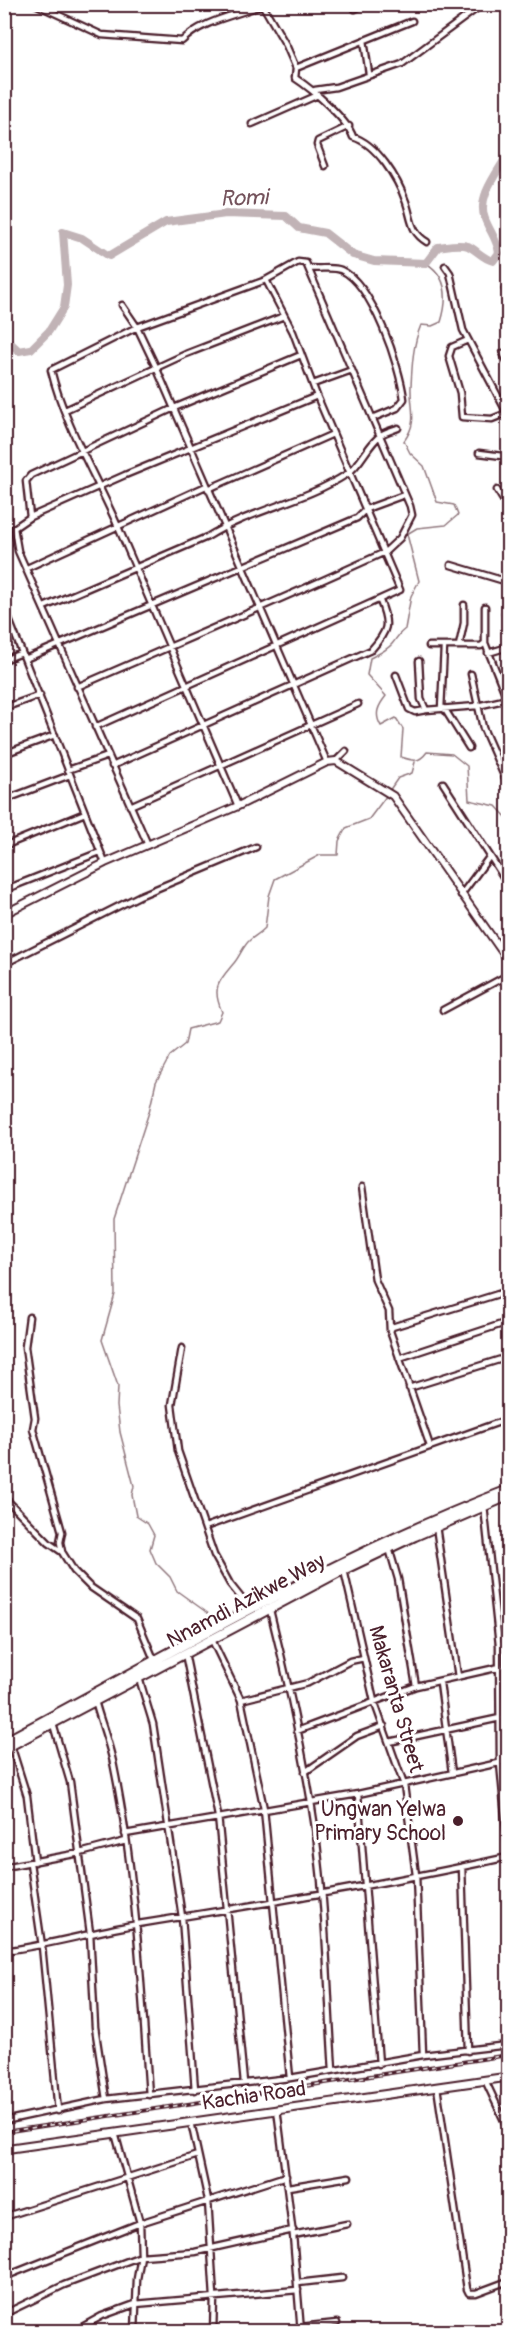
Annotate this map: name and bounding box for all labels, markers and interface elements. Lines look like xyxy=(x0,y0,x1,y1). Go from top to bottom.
water label: Romi xyxy=(220,183,271,213)
street label: Nnamdi Azikwe Way xyxy=(162,1548,330,1654)
street label: Makaranta Street xyxy=(362,1622,430,1776)
place label: Ungwan Yelwa Primary School xyxy=(314,1796,446,1847)
marker: Ungwan Yelwa Primary School xyxy=(451,1814,465,1828)
street label: Kachia Road xyxy=(200,2075,308,2117)

